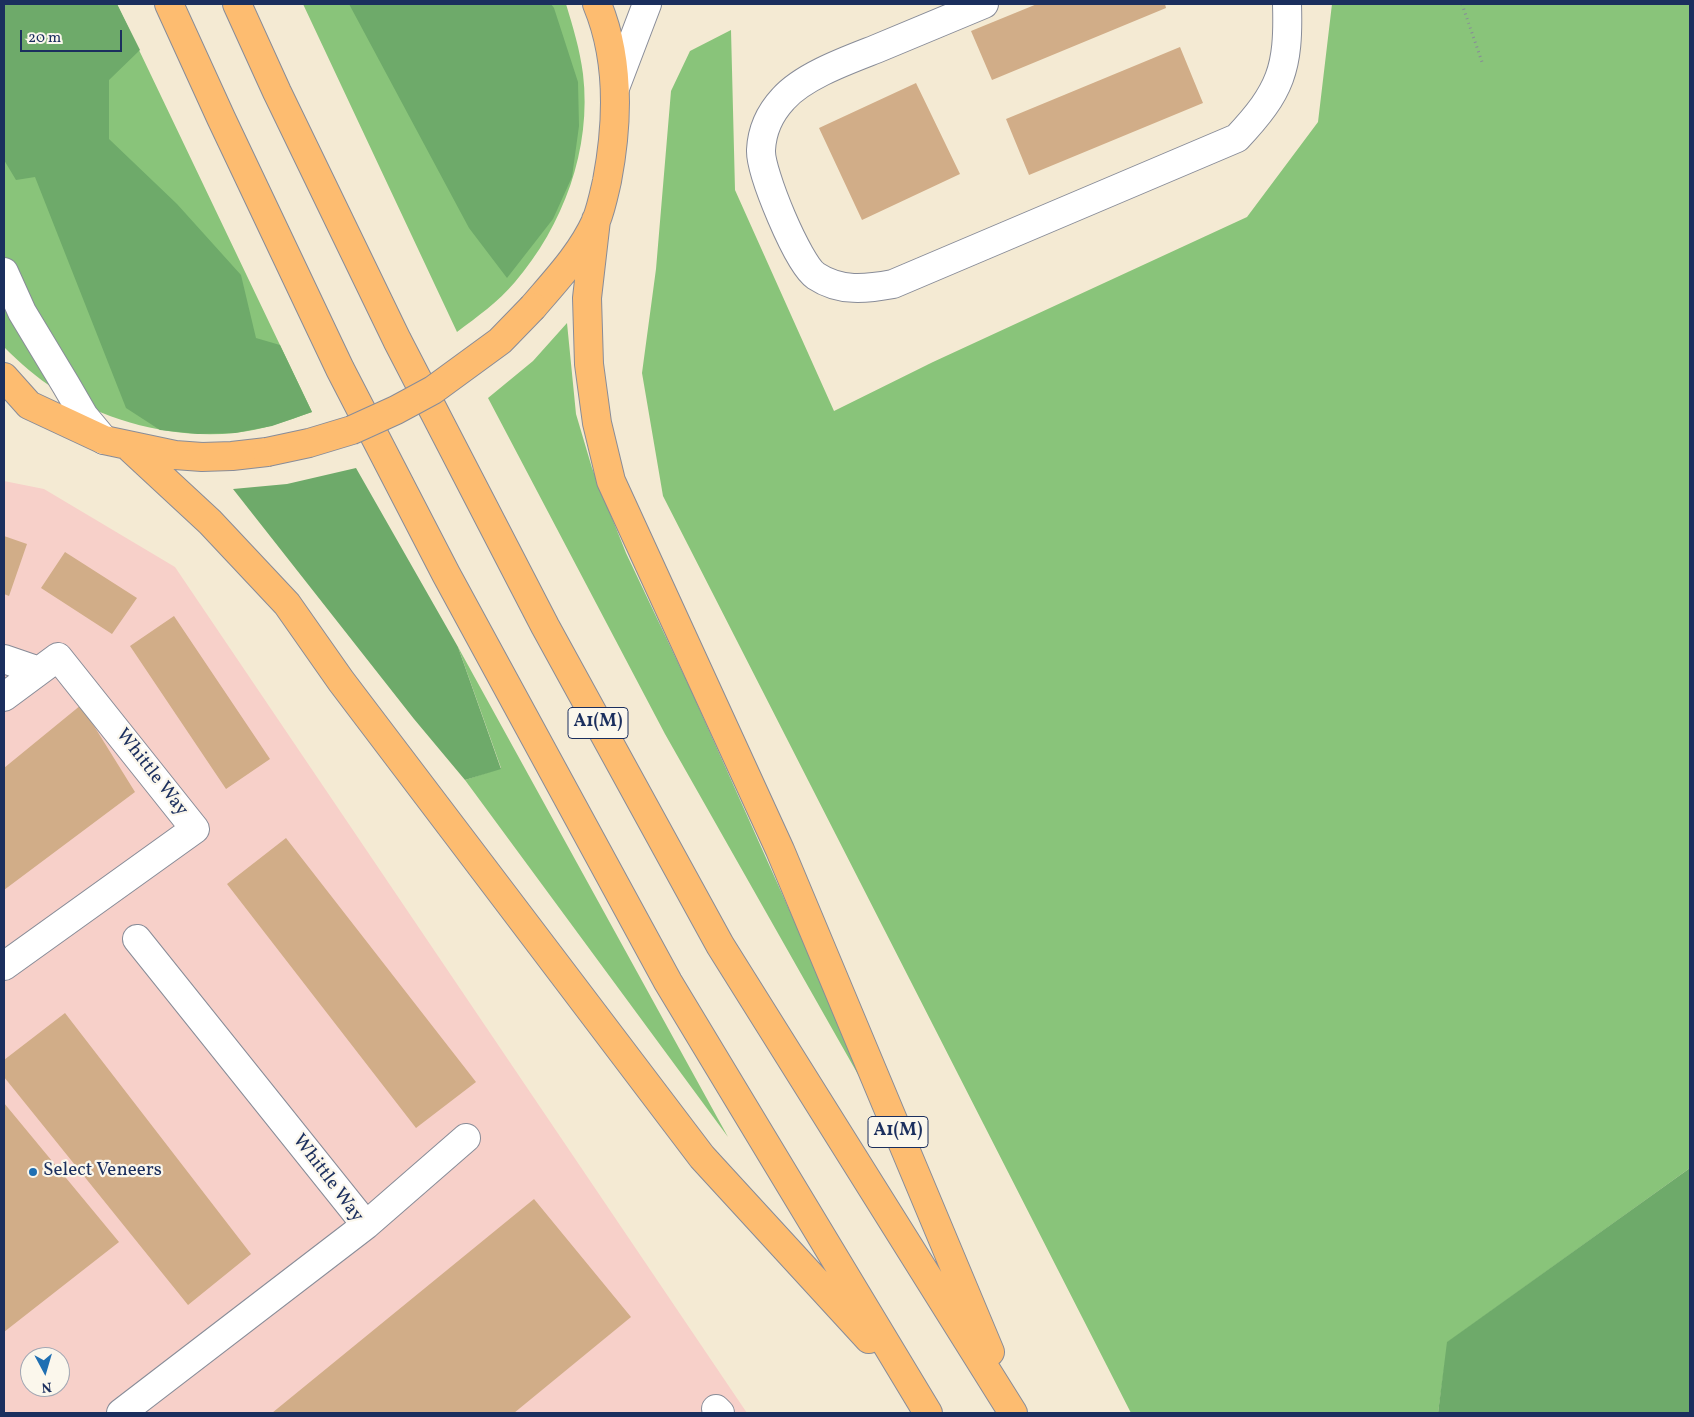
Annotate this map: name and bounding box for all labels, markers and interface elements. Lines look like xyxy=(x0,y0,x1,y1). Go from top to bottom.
scale bar xyxy=(22,20,125,52)
text: 20 m xyxy=(28,28,61,49)
road number: A1(M) xyxy=(568,708,628,738)
street label: Whittle Way xyxy=(110,725,192,821)
road number: A1(M) xyxy=(868,1116,928,1148)
street label: Whittle Way xyxy=(286,1130,368,1228)
place label: Select Veneers xyxy=(43,1161,162,1183)
marker: Select Veneers xyxy=(27,1166,39,1178)
north arrow xyxy=(20,1347,70,1397)
text: N xyxy=(40,1376,53,1396)

